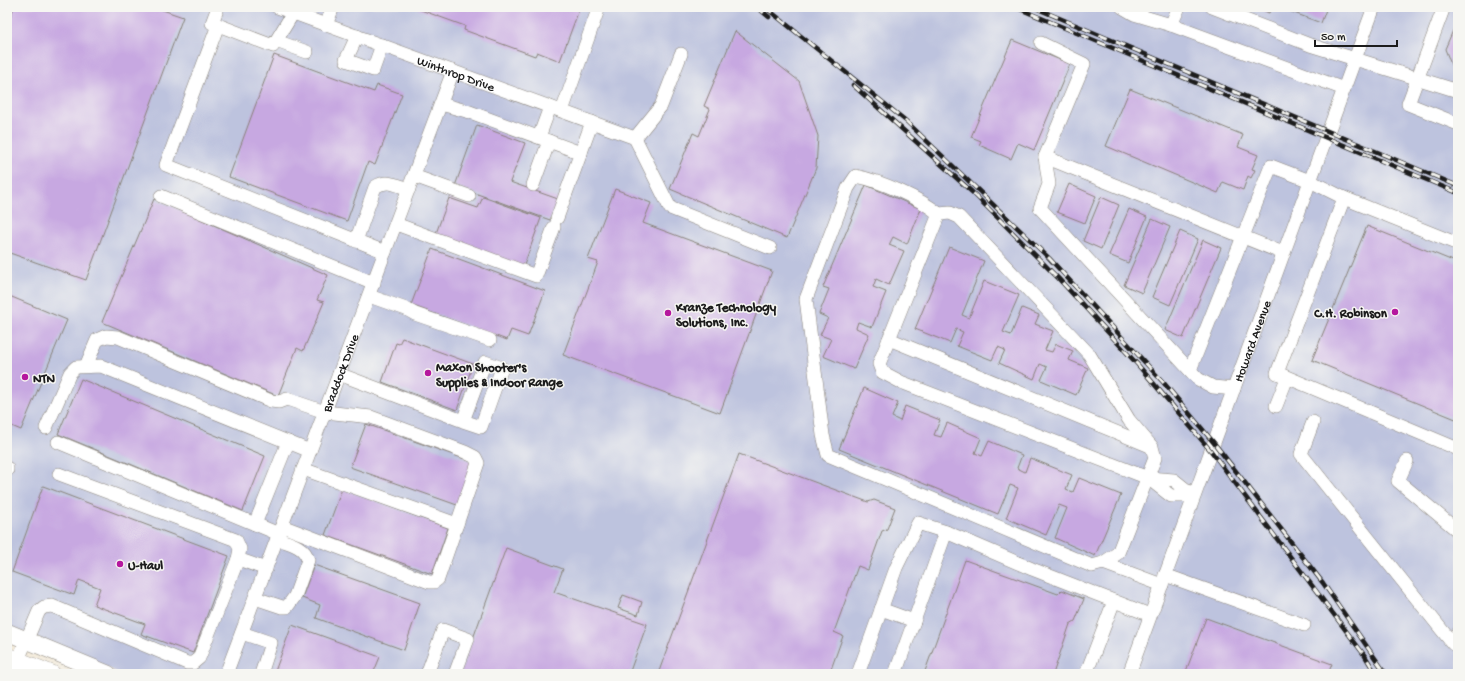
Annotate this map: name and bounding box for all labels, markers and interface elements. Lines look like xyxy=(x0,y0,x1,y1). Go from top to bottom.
scale bar xyxy=(1315,22,1397,48)
text: 50 m xyxy=(1321,31,1346,45)
street label: Winthrop Drive xyxy=(415,54,497,96)
street label: Howard Avenue xyxy=(1232,298,1276,385)
place label: Kranze Technology Solutions, Inc. xyxy=(675,301,777,331)
place label: C.H. Robinson xyxy=(1313,307,1388,322)
marker: C.H. Robinson xyxy=(1390,307,1400,317)
marker: Kranze Technology Solutions, Inc. xyxy=(663,308,673,318)
street label: Braddock Drive xyxy=(320,332,363,416)
place label: Maxon Shooter's Supplies & Indoor Range xyxy=(436,361,564,392)
marker: Maxon Shooter's Supplies & Indoor Range xyxy=(423,368,433,378)
marker: NTN xyxy=(20,372,30,382)
place label: NTN xyxy=(33,372,55,387)
marker: U-Haul xyxy=(115,559,125,569)
place label: U-Haul xyxy=(128,559,163,574)

